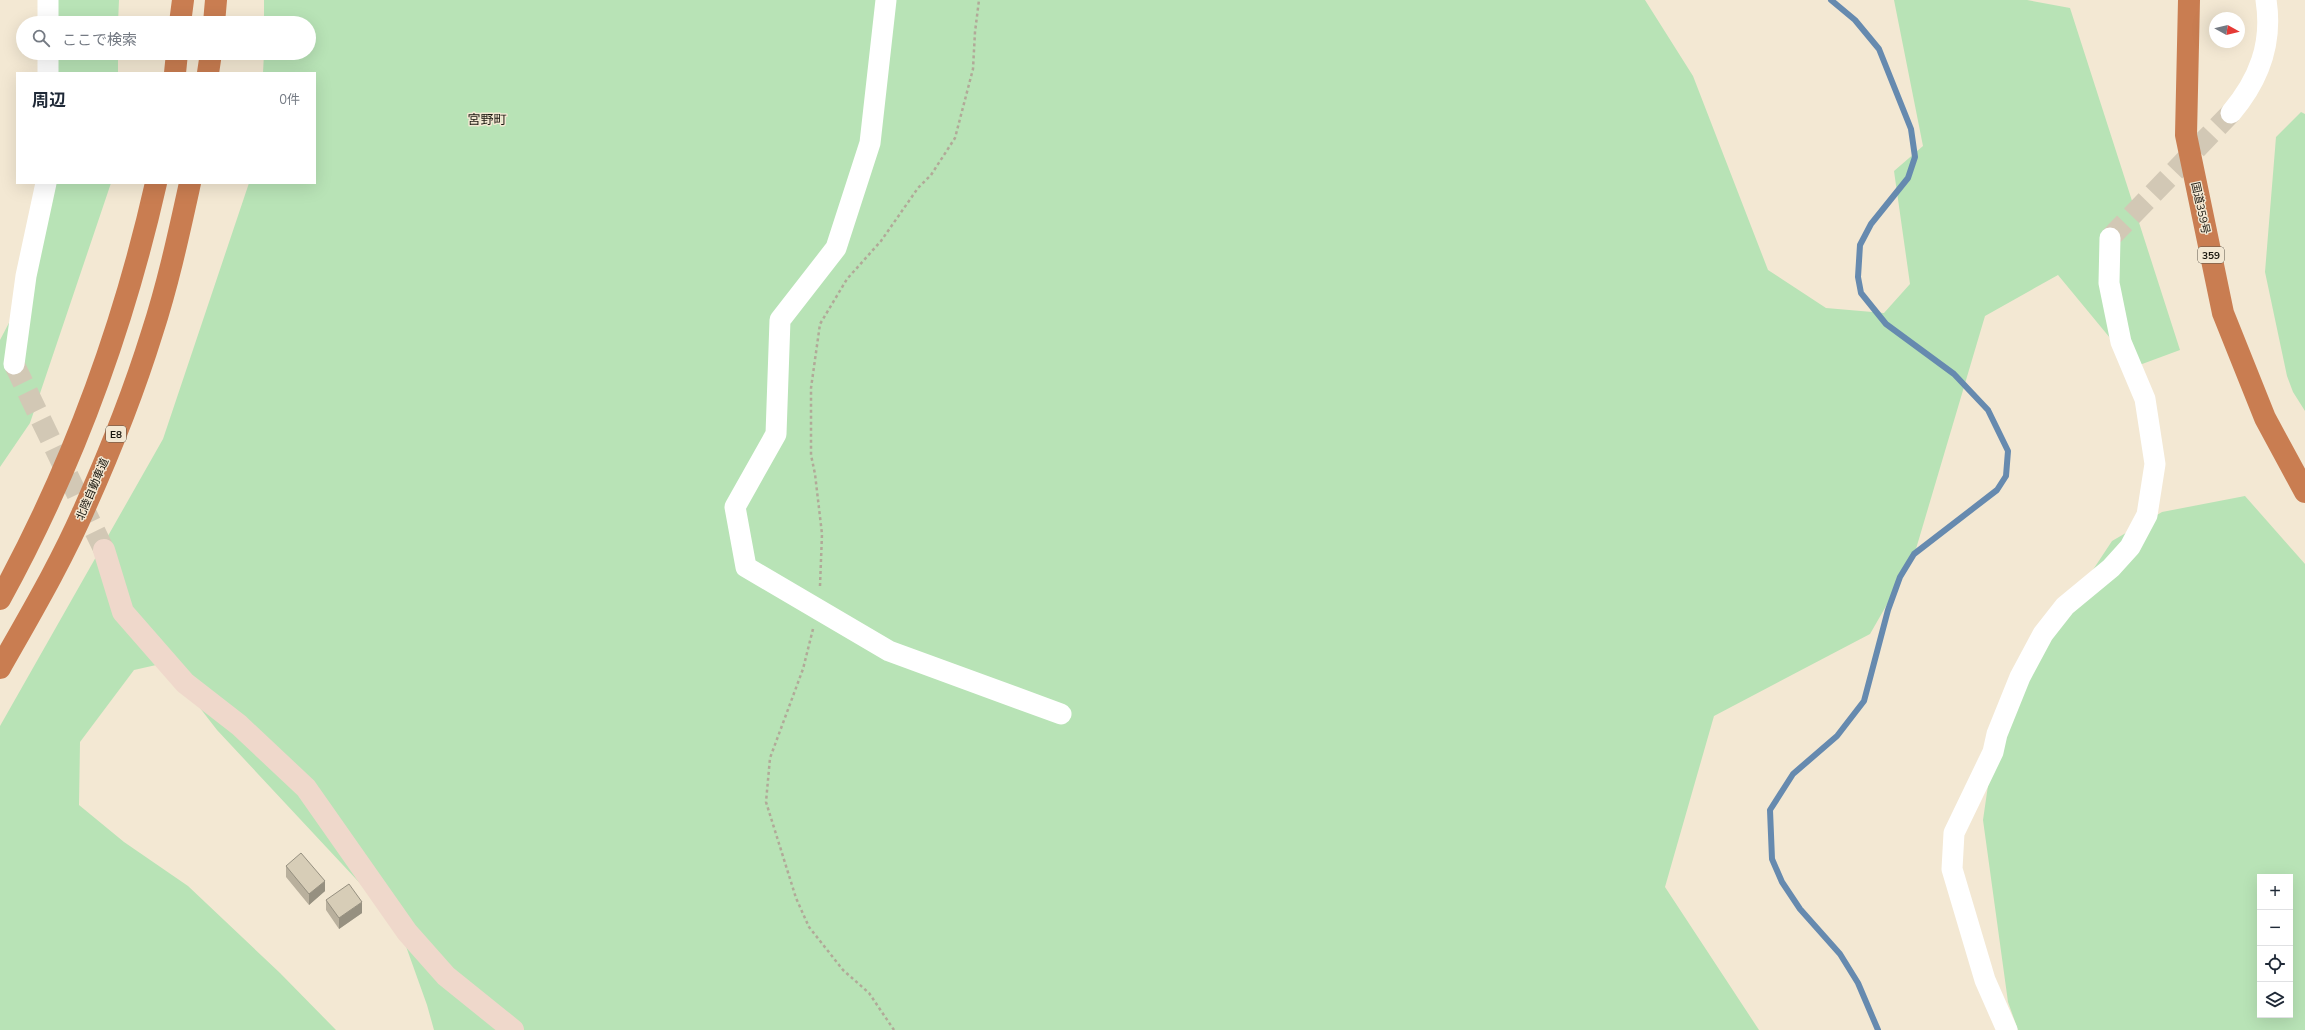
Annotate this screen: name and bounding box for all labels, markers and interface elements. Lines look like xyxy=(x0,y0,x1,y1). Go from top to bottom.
north arrow xyxy=(2209,12,2245,48)
search box xyxy=(16,16,316,60)
icon: search xyxy=(30,27,52,49)
text: ここで検索 xyxy=(62,30,137,49)
text: 周辺 xyxy=(32,89,66,110)
text: 0件 xyxy=(279,91,300,107)
district label: 宮野町 xyxy=(467,111,507,127)
street label: 国道359号 xyxy=(2189,181,2213,235)
road number: 359 xyxy=(2198,247,2224,263)
road number: E8 xyxy=(106,426,126,442)
street label: 北陸自動車道 xyxy=(73,456,111,522)
map controls xyxy=(2257,874,2293,1018)
button: + xyxy=(2257,874,2293,910)
button: − xyxy=(2257,910,2293,946)
button: locate xyxy=(2257,946,2293,982)
button: layers xyxy=(2257,982,2293,1018)

